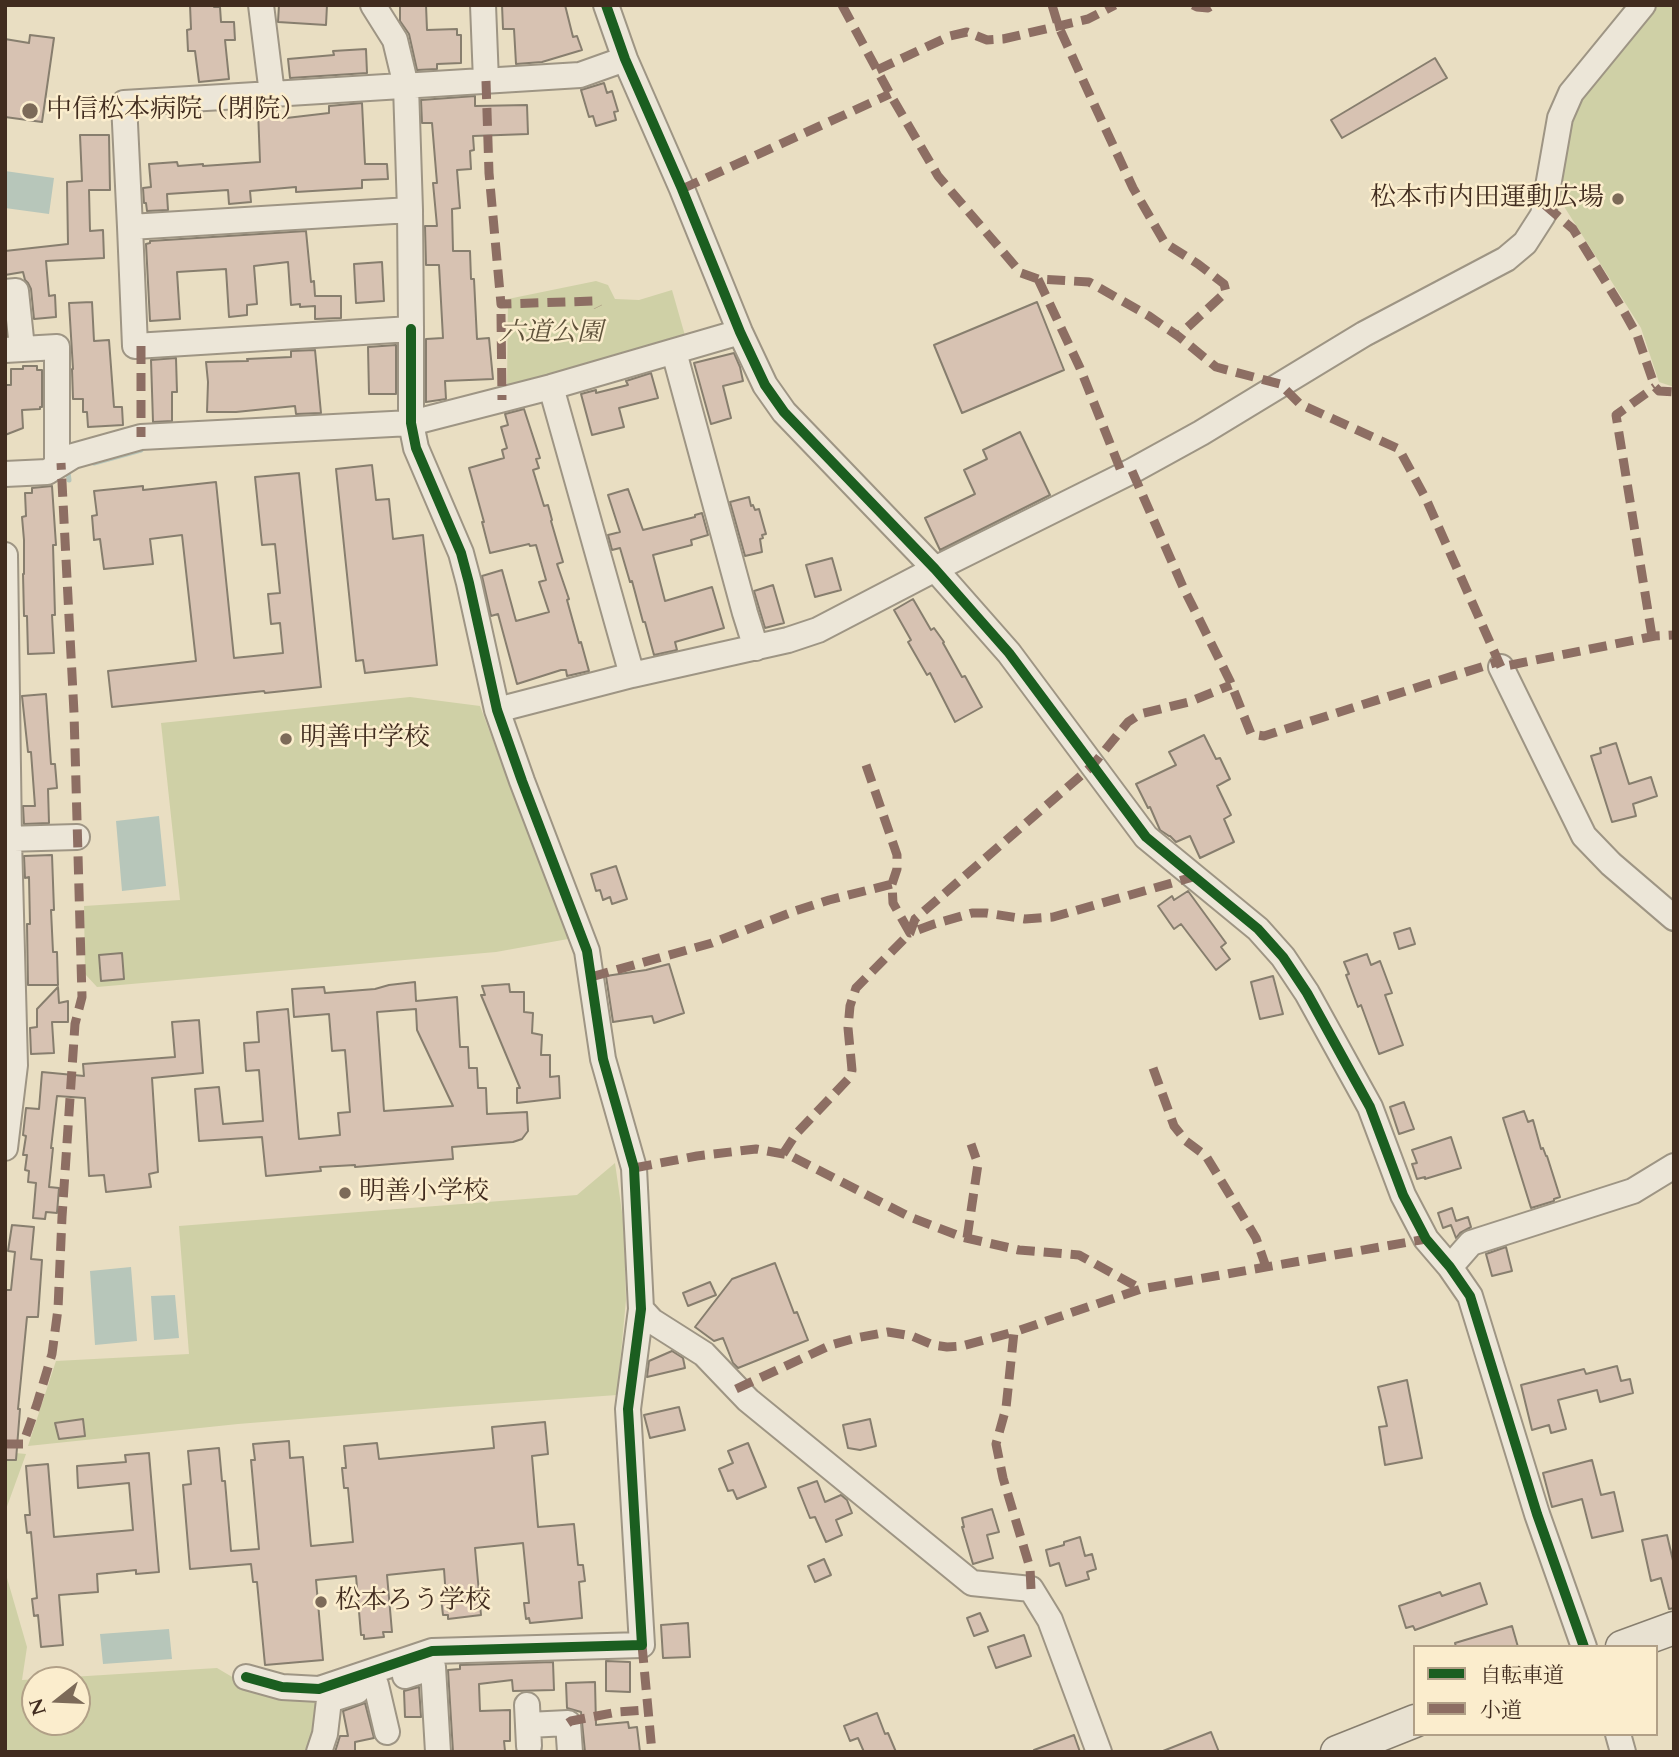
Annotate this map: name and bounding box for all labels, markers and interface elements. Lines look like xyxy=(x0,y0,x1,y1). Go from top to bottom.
place label: 中信松本病院（閉院） xyxy=(46,95,306,127)
marker: 中信松本病院（閉院） xyxy=(20,101,40,121)
place label: 松本市内田運動広場 xyxy=(1370,183,1604,215)
marker: 松本市内田運動広場 xyxy=(1610,191,1626,207)
park label: 六道公園 xyxy=(499,318,603,350)
place label: 明善中学校 xyxy=(300,723,430,755)
marker: 明善中学校 xyxy=(278,731,294,747)
place label: 明善小学校 xyxy=(359,1177,489,1209)
marker: 明善小学校 xyxy=(337,1185,353,1201)
place label: 松本ろう学校 xyxy=(335,1586,491,1618)
marker: 松本ろう学校 xyxy=(313,1594,329,1610)
legend xyxy=(1413,1645,1658,1736)
text: 自転車道 xyxy=(1480,1661,1564,1690)
north arrow xyxy=(21,1666,91,1736)
text: N xyxy=(23,1695,53,1719)
text: 小道 xyxy=(1480,1696,1522,1725)

